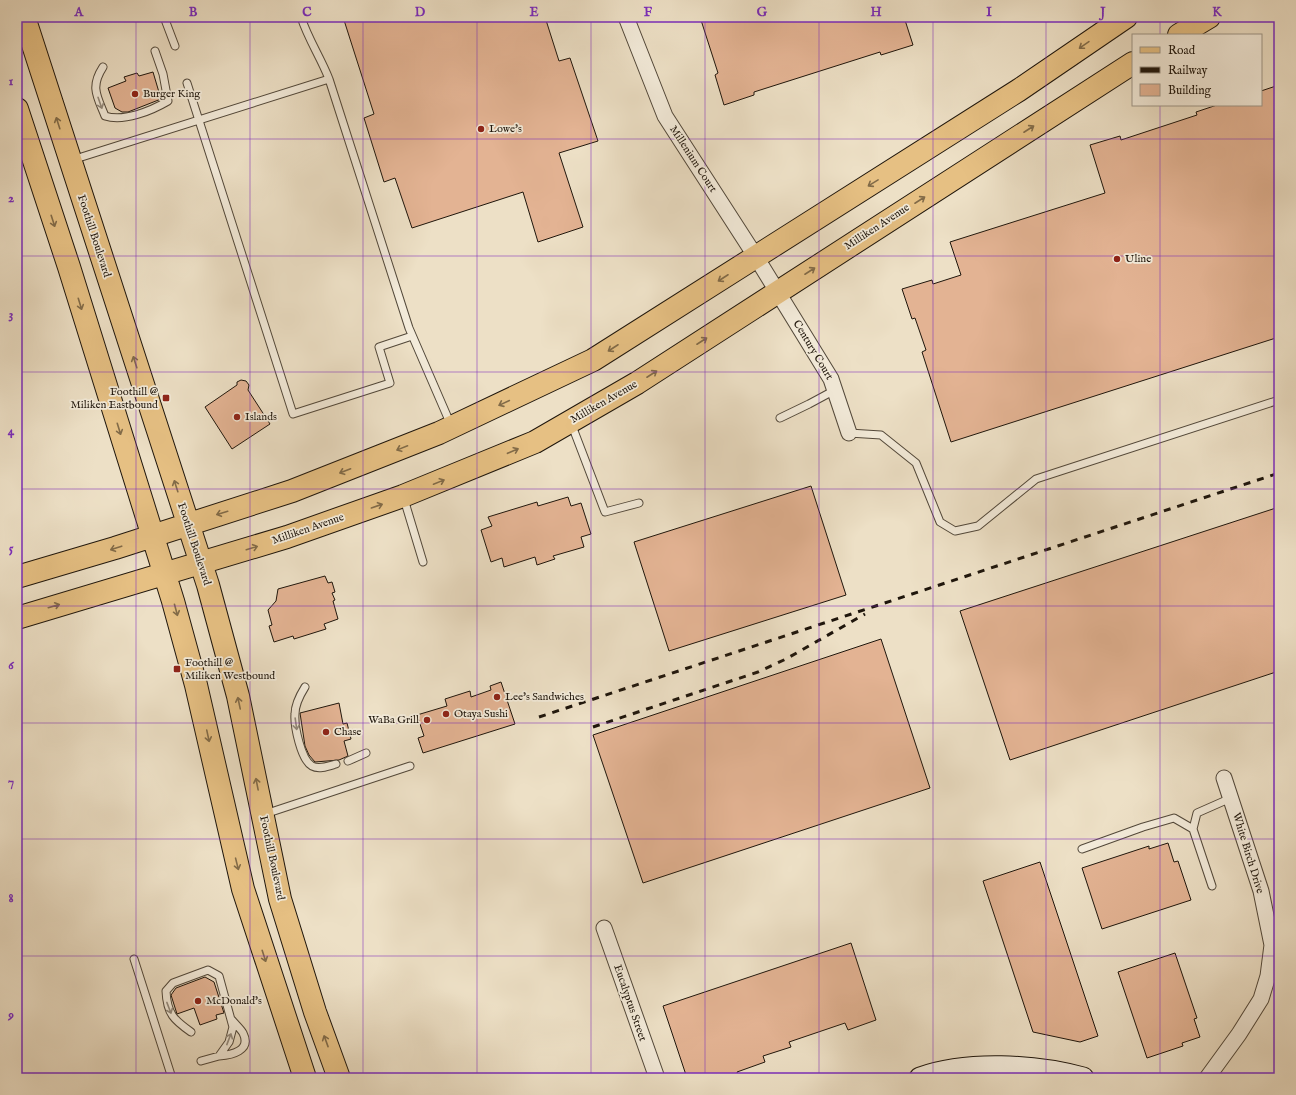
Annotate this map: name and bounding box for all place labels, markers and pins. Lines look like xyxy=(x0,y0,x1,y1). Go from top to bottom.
place label: Burger King xyxy=(143,87,201,101)
marker: Burger King xyxy=(130,89,140,99)
place label: Lowe's xyxy=(489,122,522,136)
marker: Lowe's xyxy=(476,124,486,134)
place label: Uline xyxy=(1125,252,1151,266)
marker: Uline xyxy=(1112,254,1122,264)
place label: Foothill @ Miliken Eastbound xyxy=(70,385,159,412)
marker: Foothill @ Miliken Eastbound xyxy=(161,393,171,403)
place label: Islands xyxy=(245,410,277,424)
marker: Islands xyxy=(232,412,242,422)
place label: Foothill @ Miliken Westbound xyxy=(185,656,275,683)
marker: Foothill @ Miliken Westbound xyxy=(172,664,182,674)
place label: Lee's Sandwiches xyxy=(505,690,584,704)
marker: Lee's Sandwiches xyxy=(492,692,502,702)
place label: Otaya Sushi xyxy=(454,707,508,721)
marker: Otaya Sushi xyxy=(441,709,451,719)
place label: WaBa Grill xyxy=(368,713,419,727)
marker: WaBa Grill xyxy=(422,715,432,725)
place label: Chase xyxy=(334,725,361,739)
marker: Chase xyxy=(321,727,331,737)
place label: McDonald's xyxy=(206,994,262,1008)
marker: McDonald's xyxy=(193,996,203,1006)

